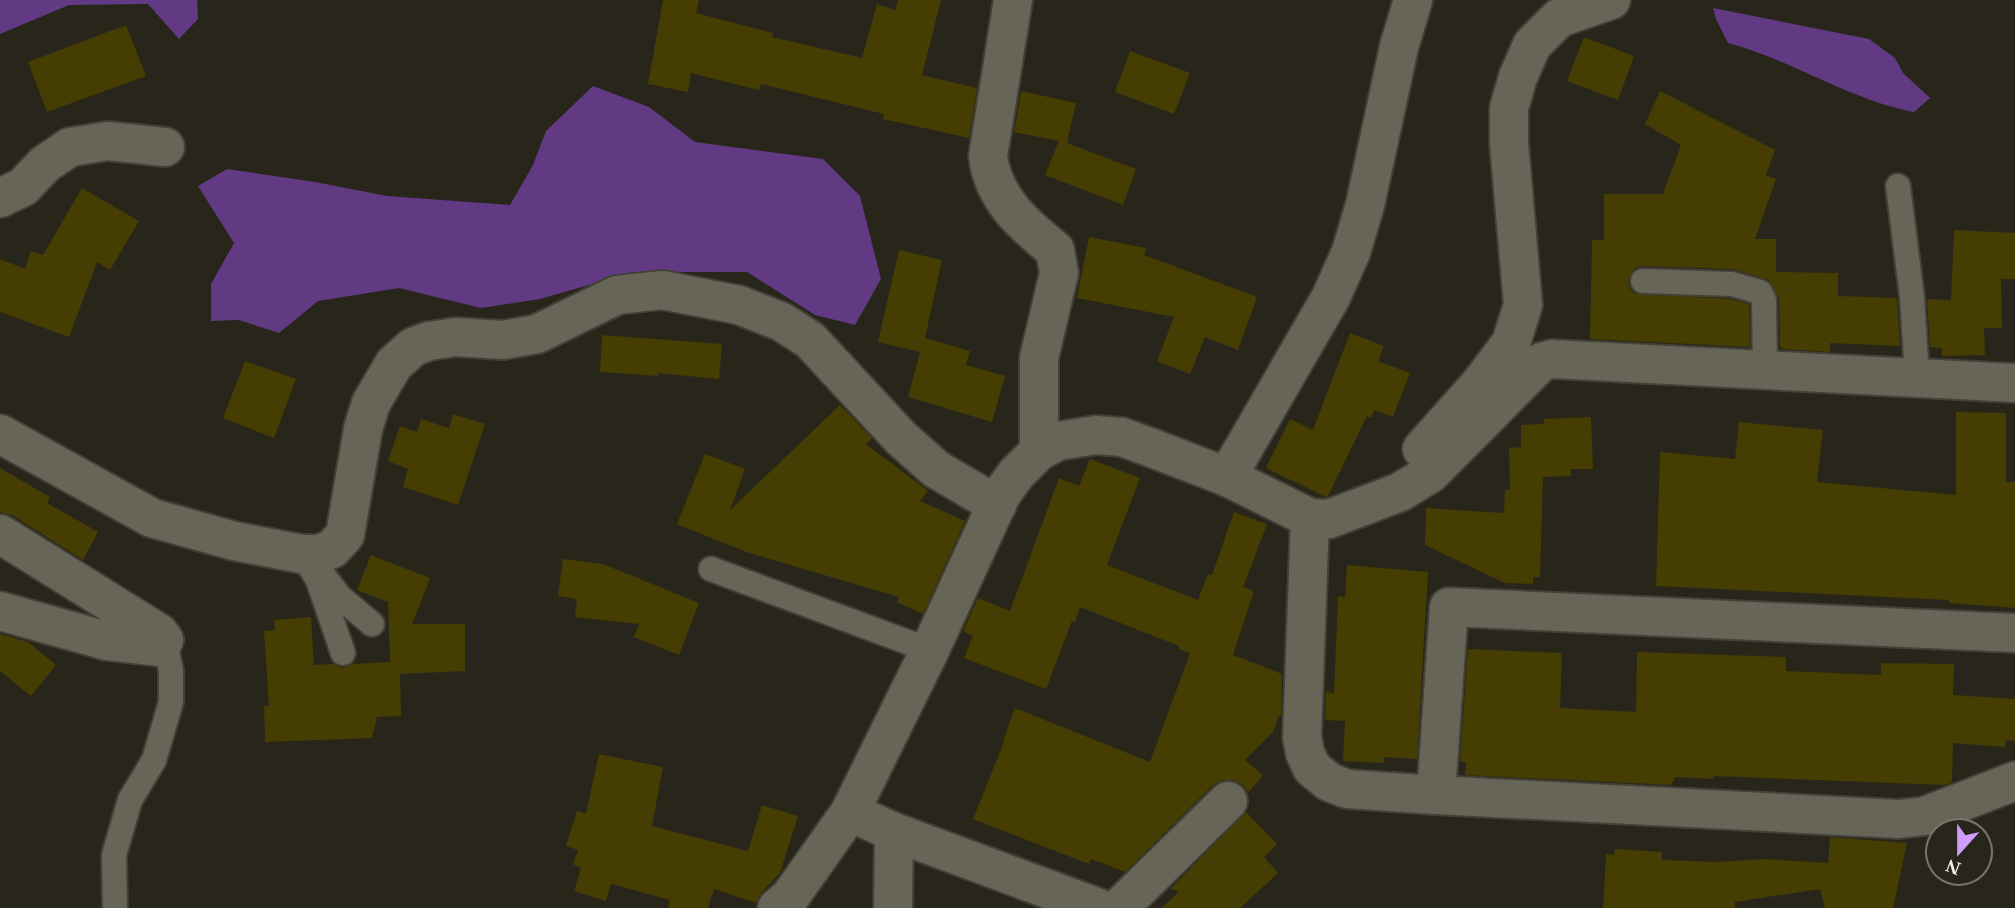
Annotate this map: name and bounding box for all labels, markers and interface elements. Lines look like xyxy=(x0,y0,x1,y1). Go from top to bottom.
north arrow xyxy=(1924,817,1994,887)
text: N xyxy=(1943,855,1963,880)

